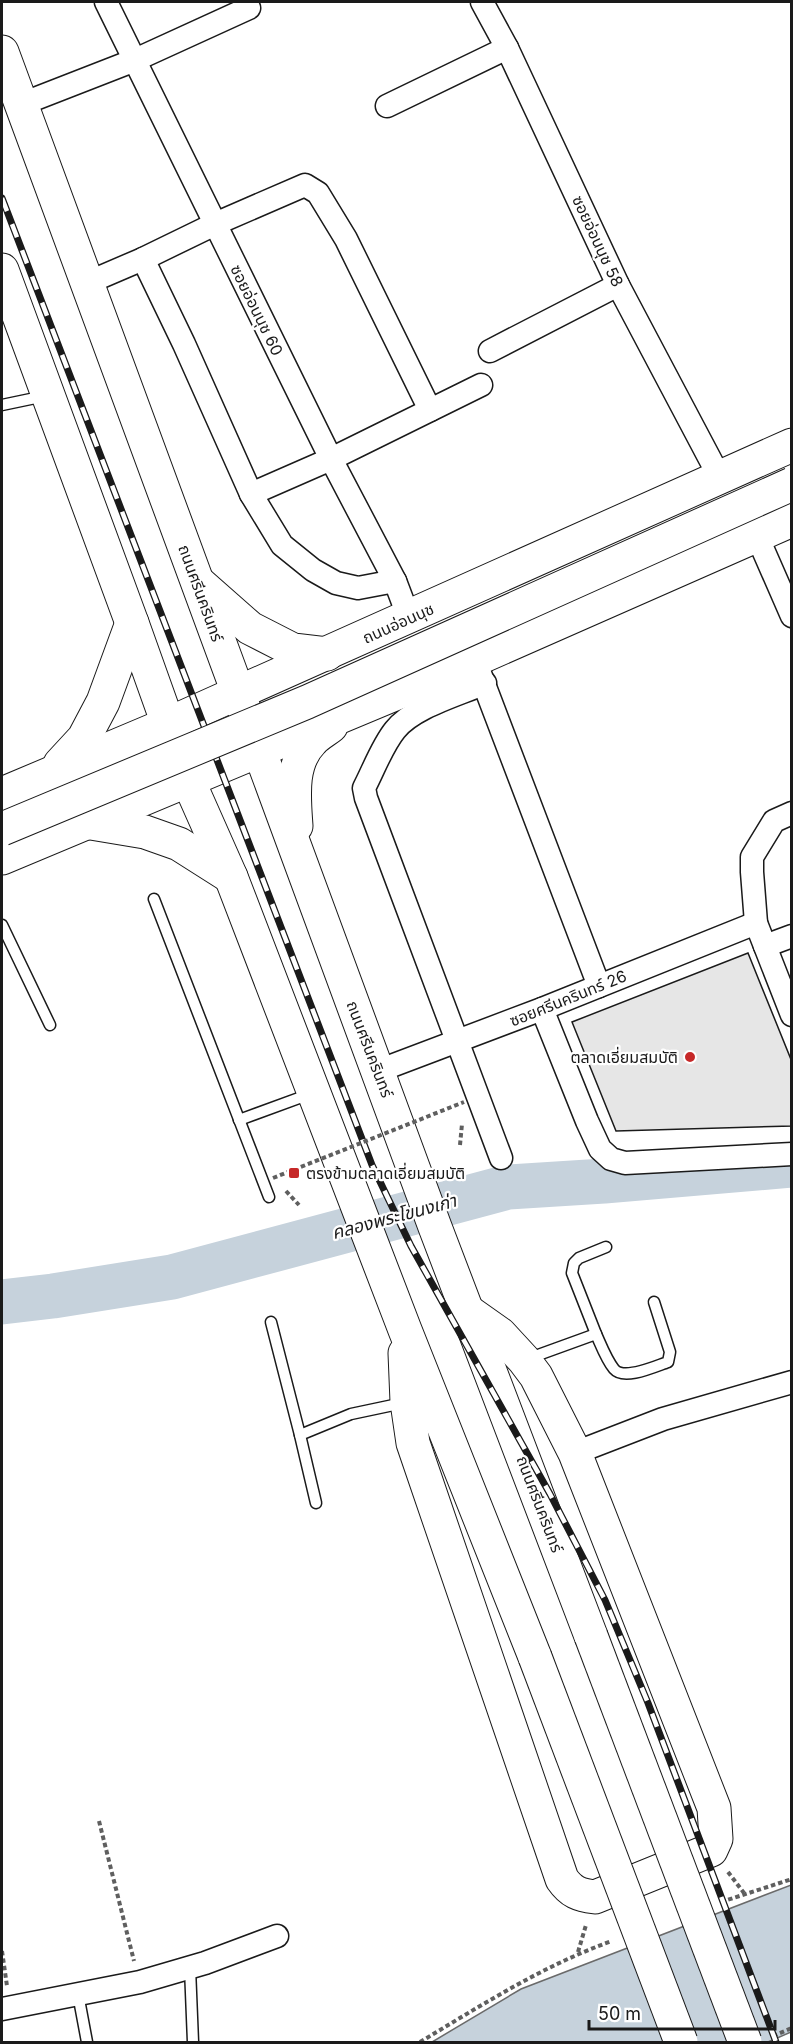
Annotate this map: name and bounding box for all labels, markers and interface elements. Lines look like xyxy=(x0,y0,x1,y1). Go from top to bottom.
street label: ซอยอ่อนนุช 58 xyxy=(568,192,628,290)
street label: ซอยอ่อนนุช 60 xyxy=(226,261,288,359)
street label: ถนนศรีนครินทร์ xyxy=(174,542,228,645)
street label: ถนนอ่อนนุช xyxy=(359,598,437,648)
street label: ซอยศรีนครินทร์ 26 xyxy=(507,965,629,1031)
street label: ถนนศรีนครินทร์ xyxy=(342,998,398,1101)
place label: ตลาดเอี่ยมสมบัติ xyxy=(570,1046,678,1067)
marker: ตลาดเอี่ยมสมบัติ xyxy=(683,1050,697,1064)
place label: ตรงข้ามตลาดเอี่ยมสมบัติ xyxy=(306,1162,465,1183)
marker: ตรงข้ามตลาดเอี่ยมสมบัติ xyxy=(287,1166,301,1180)
water label: คลองพระโขนงเก่า xyxy=(329,1190,459,1243)
street label: ถนนศรีนครินทร์ xyxy=(512,1453,568,1556)
scale bar xyxy=(589,1993,775,2031)
text: 50 m xyxy=(598,2003,641,2024)

